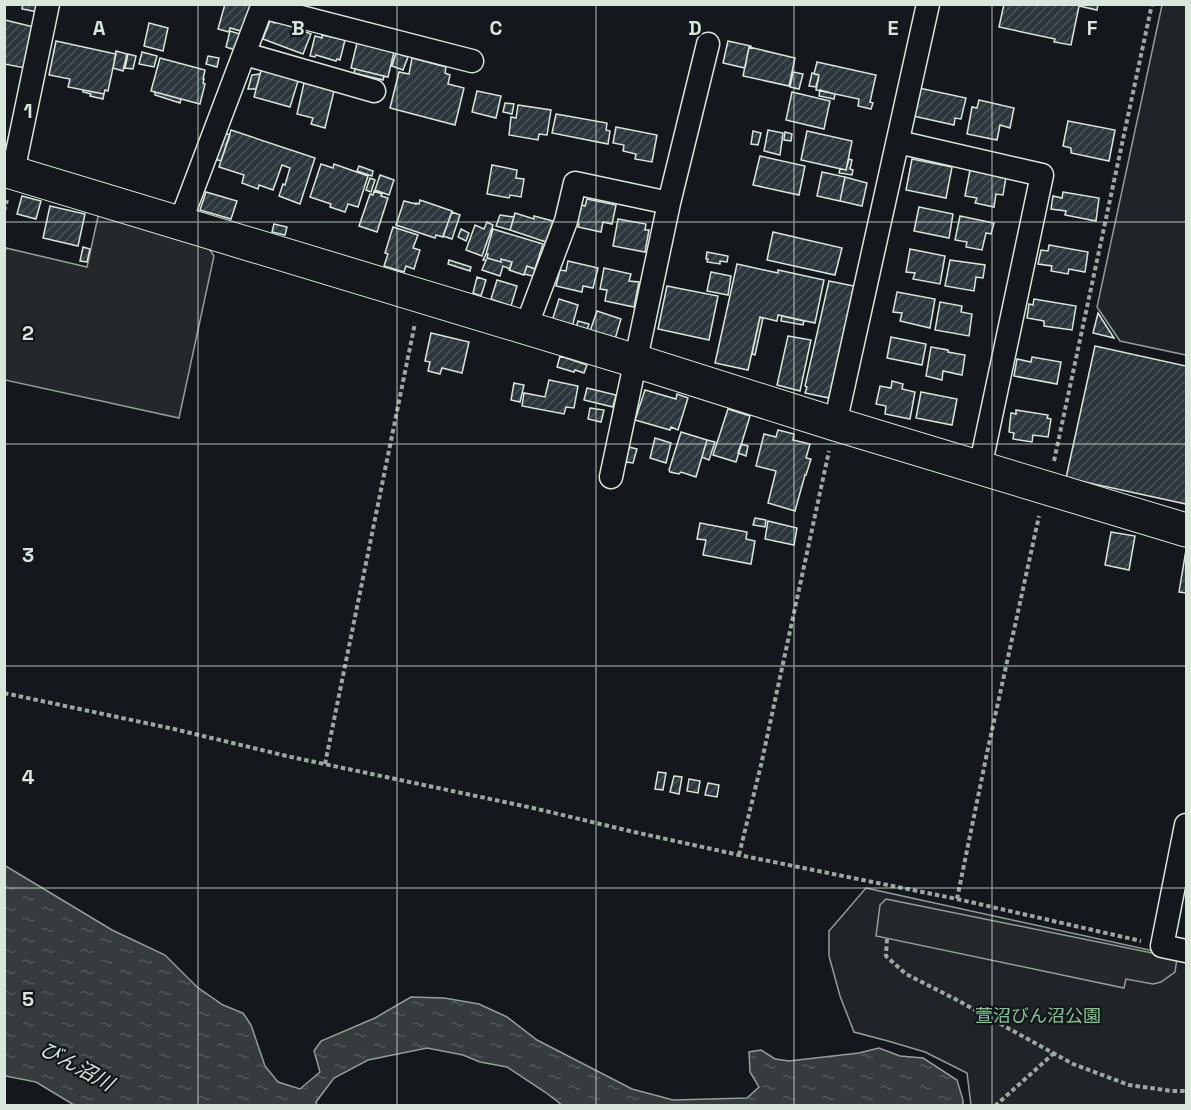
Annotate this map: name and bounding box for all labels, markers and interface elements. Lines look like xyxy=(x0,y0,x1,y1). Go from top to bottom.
text: A xyxy=(93,15,106,41)
text: B xyxy=(291,15,305,41)
text: C xyxy=(490,15,503,41)
text: D xyxy=(688,15,702,41)
text: E xyxy=(887,15,899,41)
text: F xyxy=(1087,15,1098,41)
text: 1 xyxy=(23,98,33,124)
text: 2 xyxy=(22,320,34,346)
text: 3 xyxy=(22,542,34,568)
text: 4 xyxy=(22,764,35,790)
text: 5 xyxy=(22,986,34,1012)
park label: 萱沼びん沼公園 xyxy=(975,1004,1101,1027)
water label: びん沼川 xyxy=(36,1035,120,1098)

